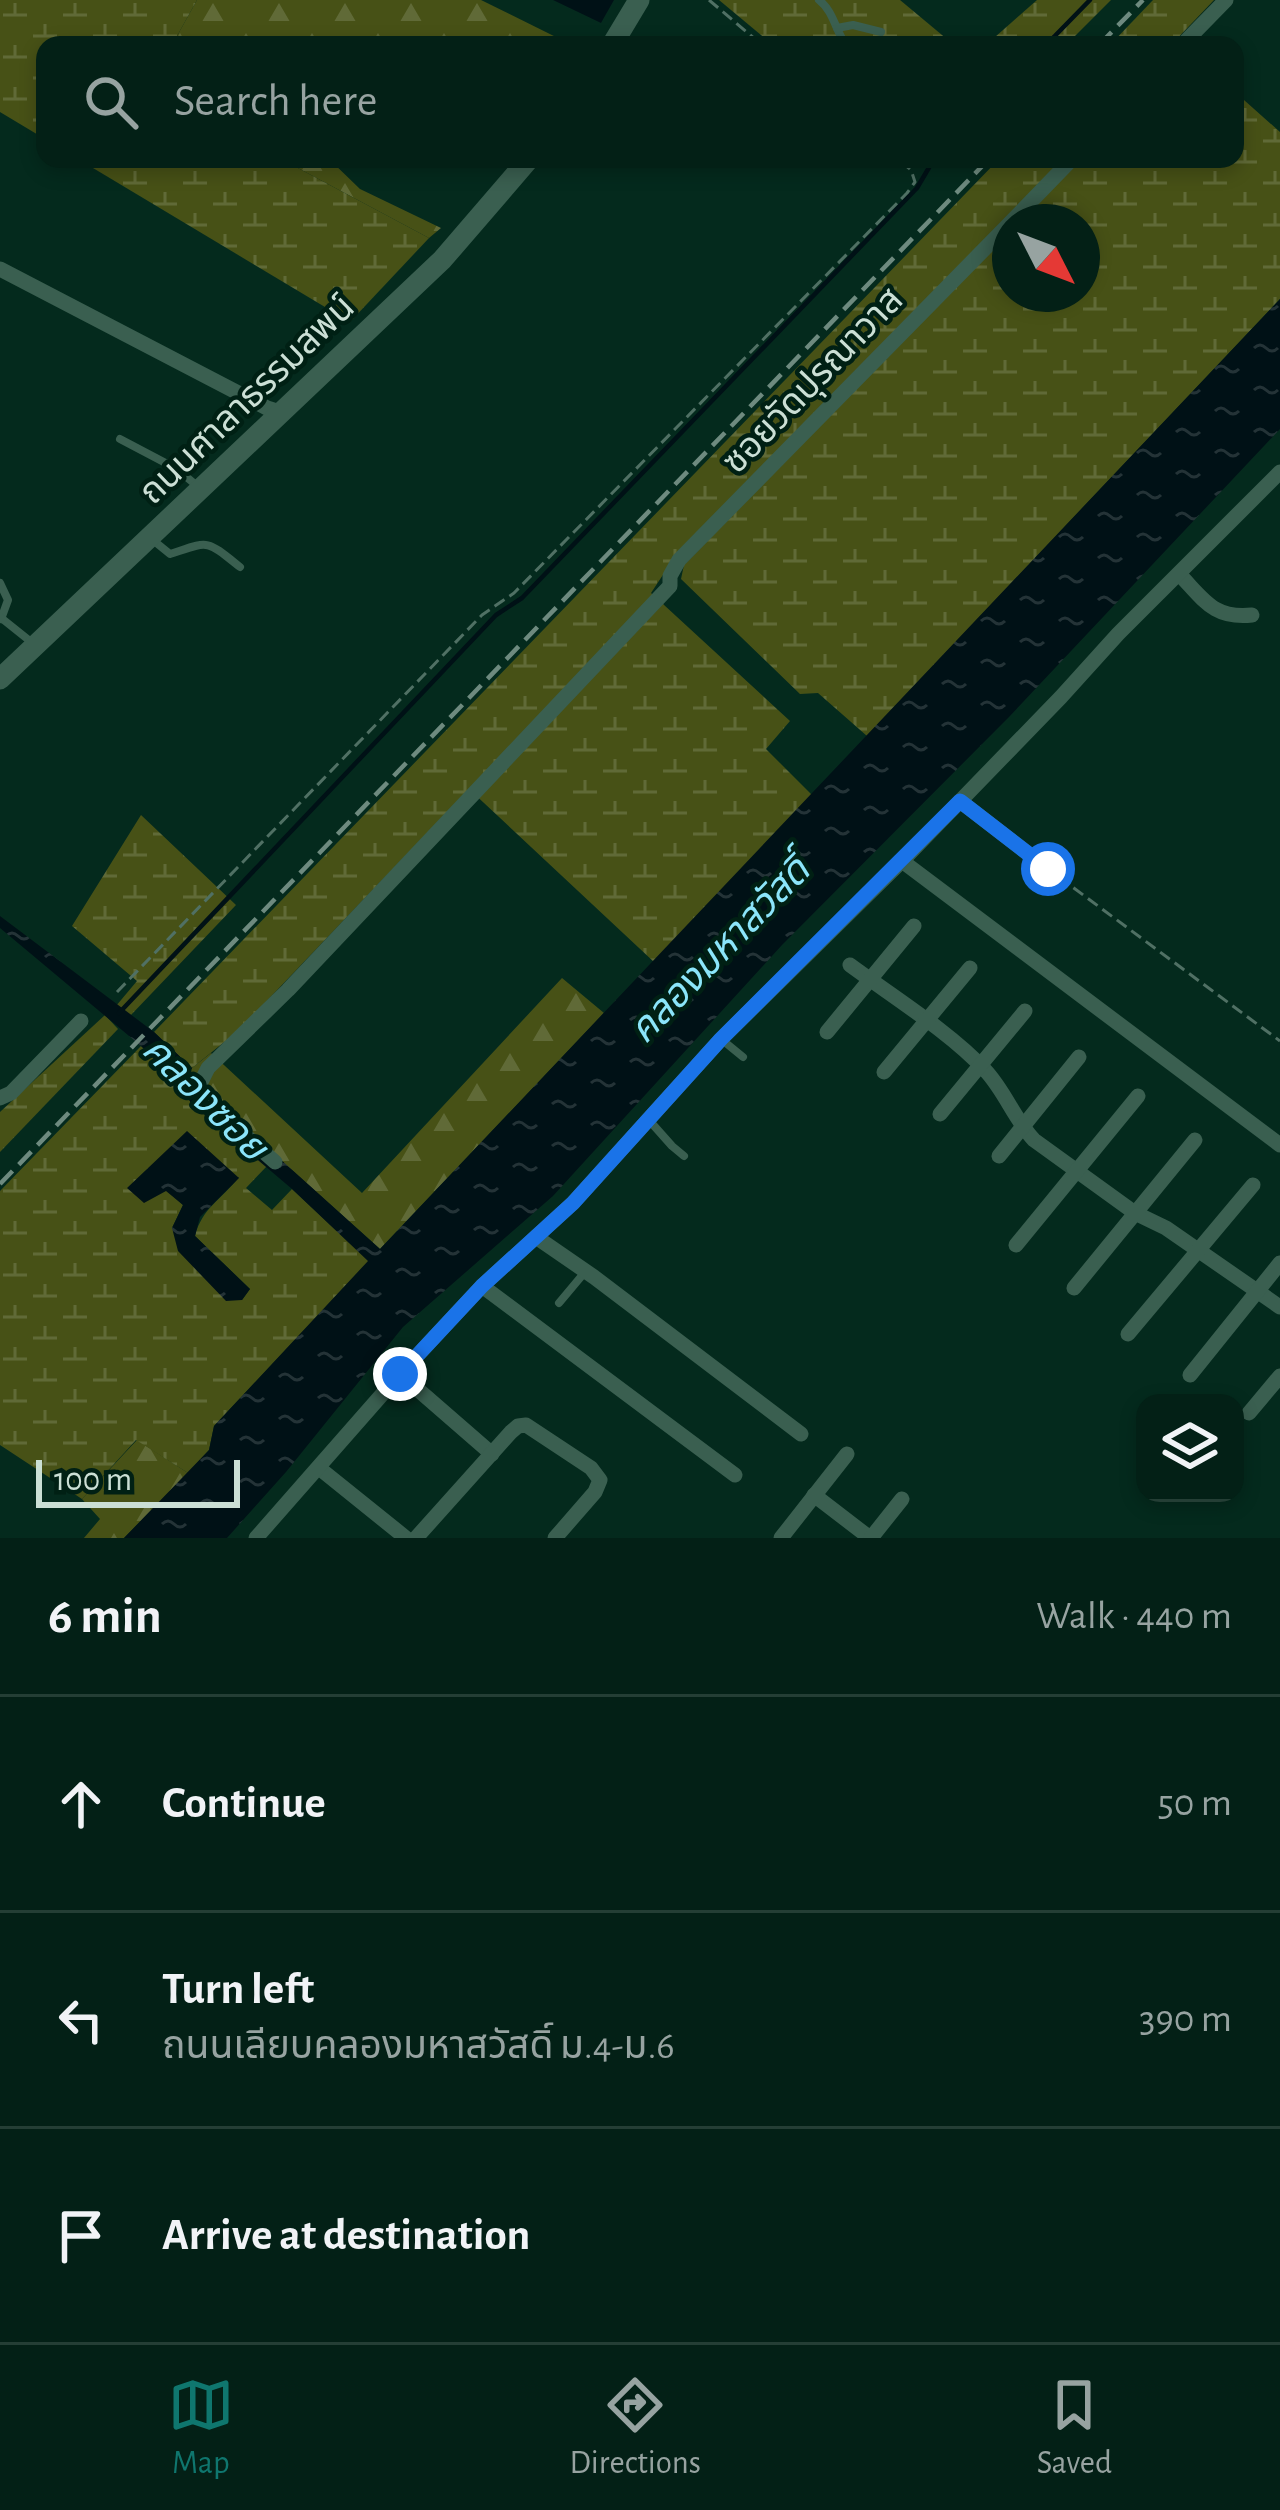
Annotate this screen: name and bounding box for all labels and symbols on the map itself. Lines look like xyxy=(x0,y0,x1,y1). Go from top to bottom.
north arrow xyxy=(992,204,1100,312)
street label: ซอยวัดปุรณาวาส xyxy=(716,282,911,482)
street label: ถนนศาลาธรรมสพน์ xyxy=(133,289,361,511)
water label: คลองมหาสวัสดิ์ xyxy=(619,841,824,1051)
route start xyxy=(1021,842,1075,896)
water label: คลองซอย xyxy=(135,1030,275,1170)
route end xyxy=(373,1347,427,1401)
scale bar xyxy=(36,1454,240,1507)

